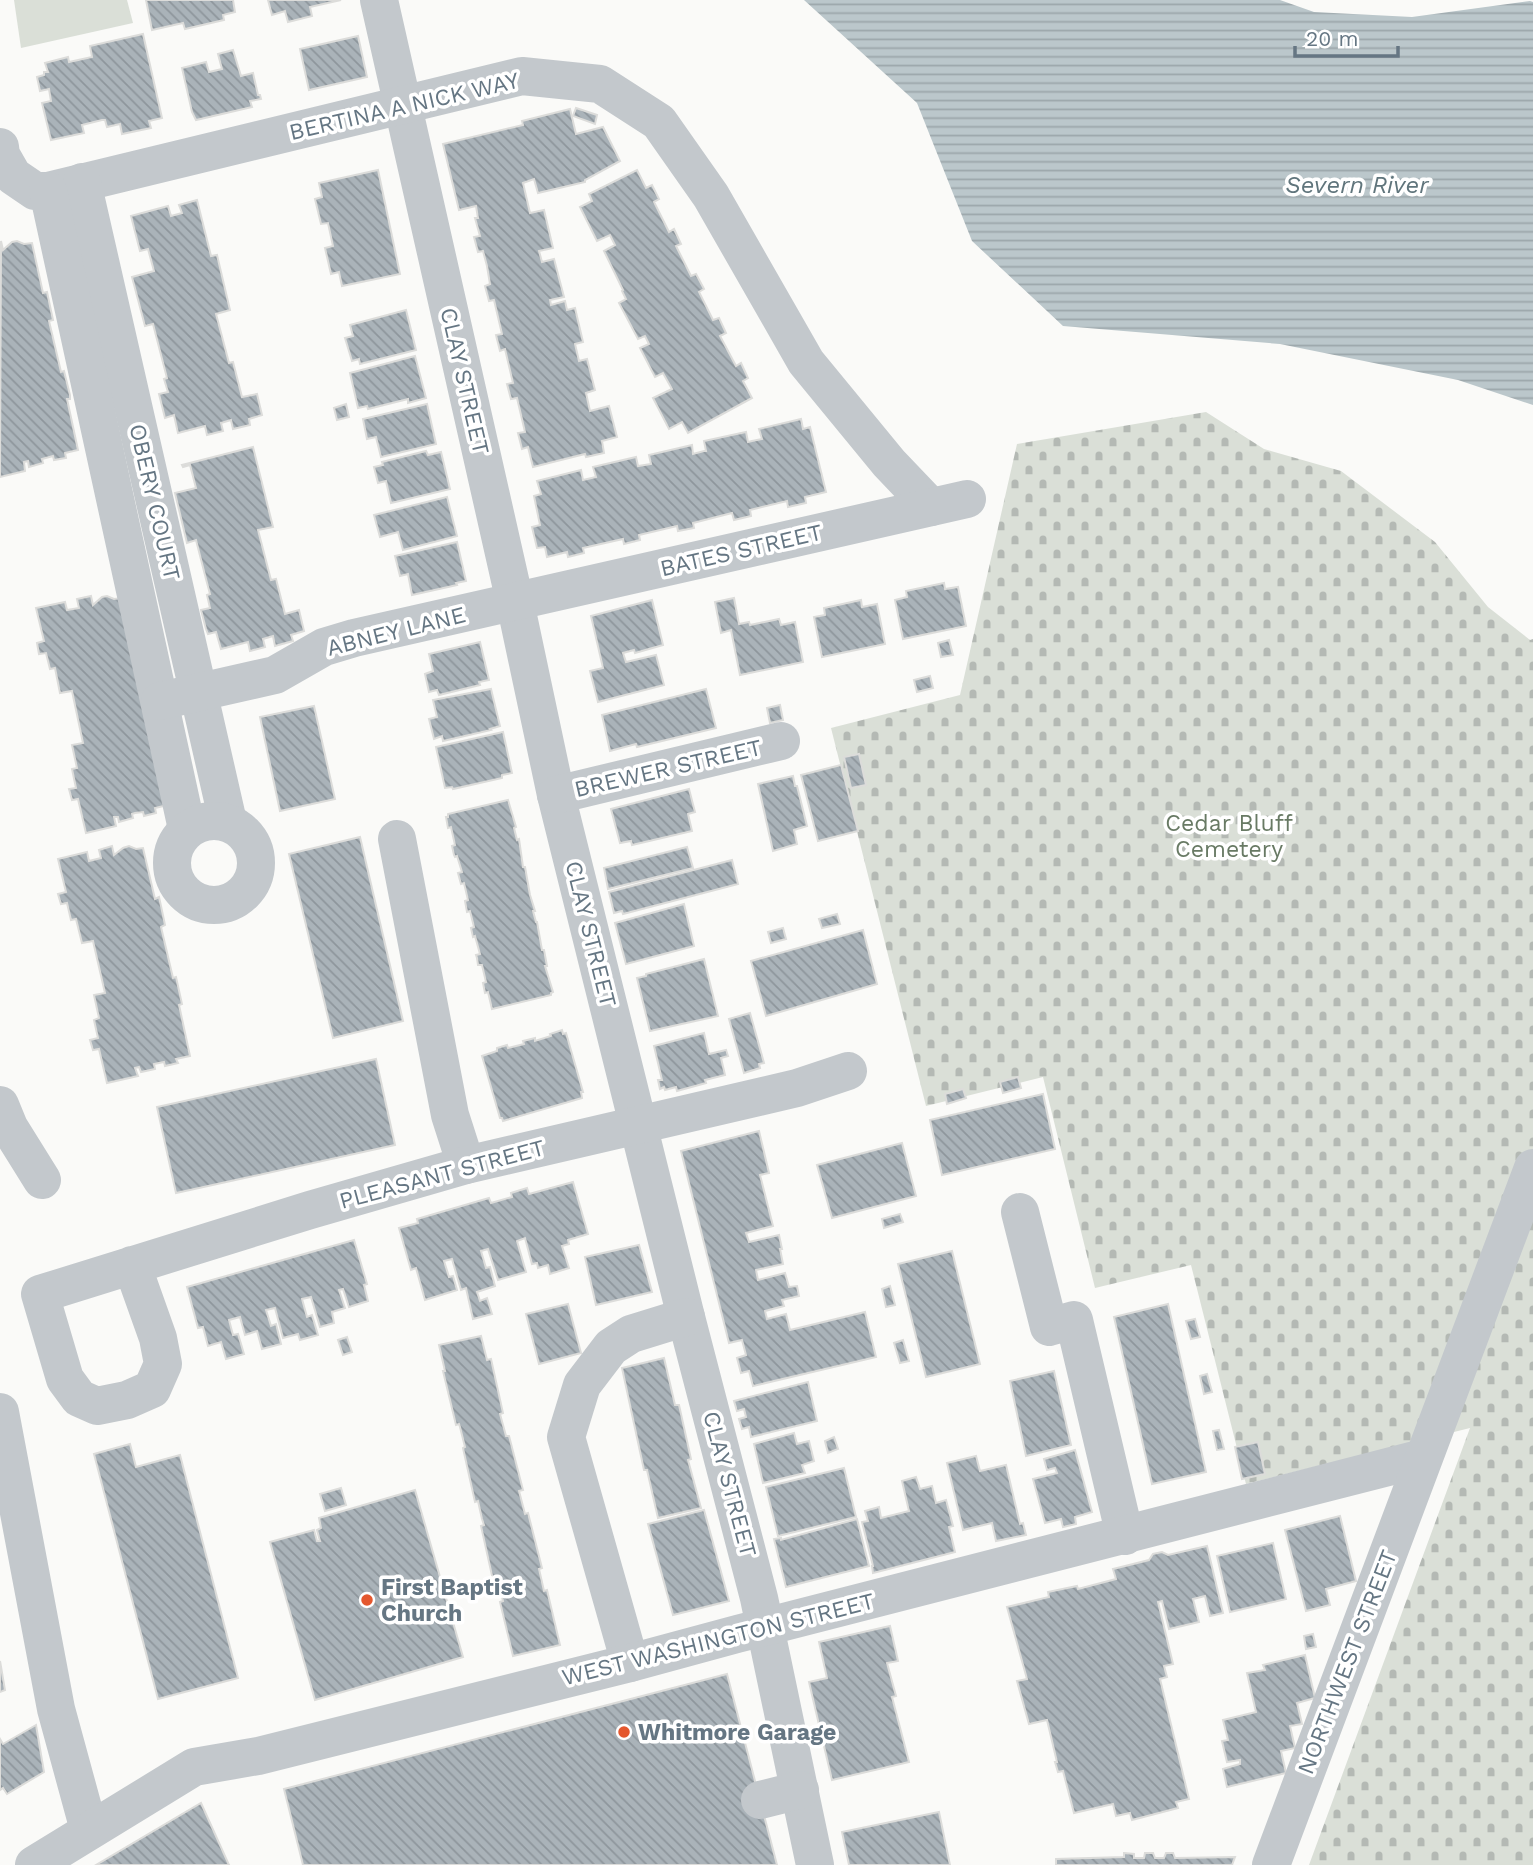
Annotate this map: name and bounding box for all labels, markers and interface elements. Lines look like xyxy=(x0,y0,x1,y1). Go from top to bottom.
scale bar xyxy=(1295,14,1398,58)
text: 20 m xyxy=(1306,26,1358,51)
street label: BERTINA A NICK WAY xyxy=(287,67,522,146)
water label: Severn River xyxy=(1285,171,1430,199)
street label: CLAY STREET xyxy=(435,305,495,457)
street label: OBERY COURT xyxy=(123,421,186,583)
street label: BATES STREET xyxy=(657,519,825,582)
street label: ABNEY LANE xyxy=(324,601,468,662)
street label: BREWER STREET xyxy=(572,734,764,803)
park label: Cedar Bluff Cemetery xyxy=(1165,810,1293,863)
street label: CLAY STREET xyxy=(559,858,622,1010)
street label: PLEASANT STREET xyxy=(336,1134,548,1215)
street label: CLAY STREET xyxy=(697,1408,762,1560)
street label: NORTHWEST STREET xyxy=(1292,1546,1403,1778)
place label: First Baptist Church xyxy=(381,1574,523,1627)
street label: WEST WASHINGTON STREET xyxy=(559,1588,877,1691)
marker: First Baptist Church xyxy=(359,1592,375,1608)
place label: Whitmore Garage xyxy=(638,1719,836,1746)
marker: Whitmore Garage xyxy=(616,1724,632,1740)

